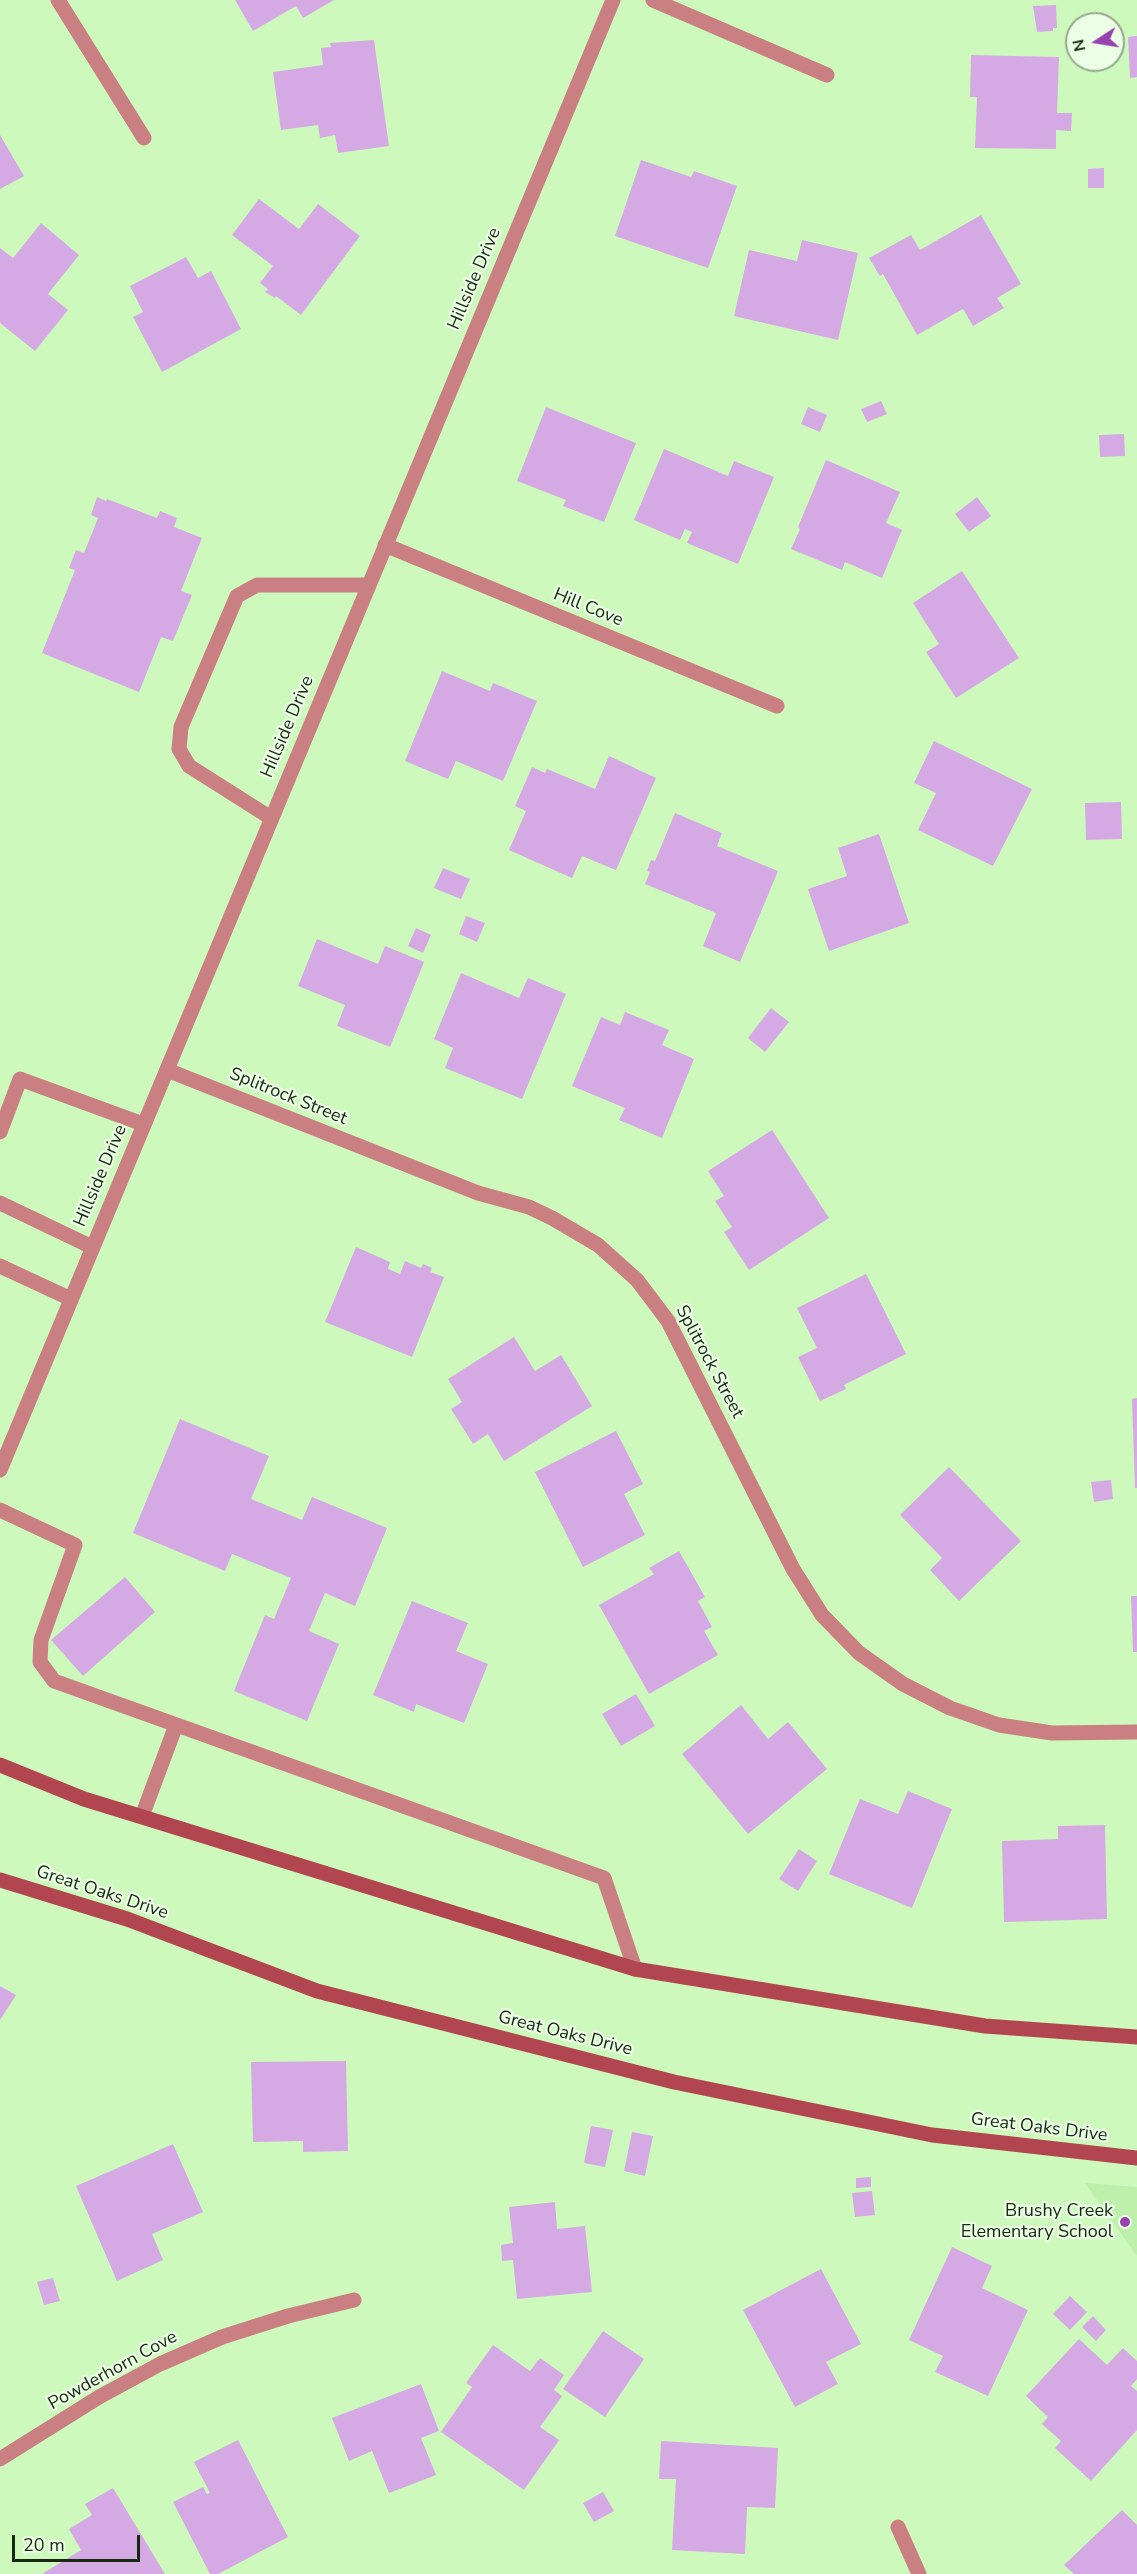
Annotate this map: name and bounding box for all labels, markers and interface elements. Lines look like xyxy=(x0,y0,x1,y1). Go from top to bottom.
north arrow xyxy=(1065,12,1125,72)
text: N xyxy=(1067,37,1091,53)
street label: Hillside Drive xyxy=(444,225,506,333)
street label: Hill Cove xyxy=(550,584,626,632)
street label: Hillside Drive xyxy=(257,673,319,781)
street label: Splitrock Street xyxy=(226,1064,350,1130)
street label: Hillside Drive xyxy=(70,1122,132,1230)
street label: Splitrock Street xyxy=(670,1302,748,1422)
street label: Great Oaks Drive xyxy=(33,1861,171,1925)
street label: Great Oaks Drive xyxy=(496,2007,634,2061)
street label: Great Oaks Drive xyxy=(969,2109,1109,2147)
place label: Brushy Creek Elementary School xyxy=(961,2201,1113,2244)
marker: Brushy Creek Elementary School xyxy=(1118,2215,1132,2229)
street label: Powderhorn Cove xyxy=(45,2327,181,2415)
scale bar xyxy=(15,2523,142,2561)
text: 20 m xyxy=(23,2533,65,2557)

